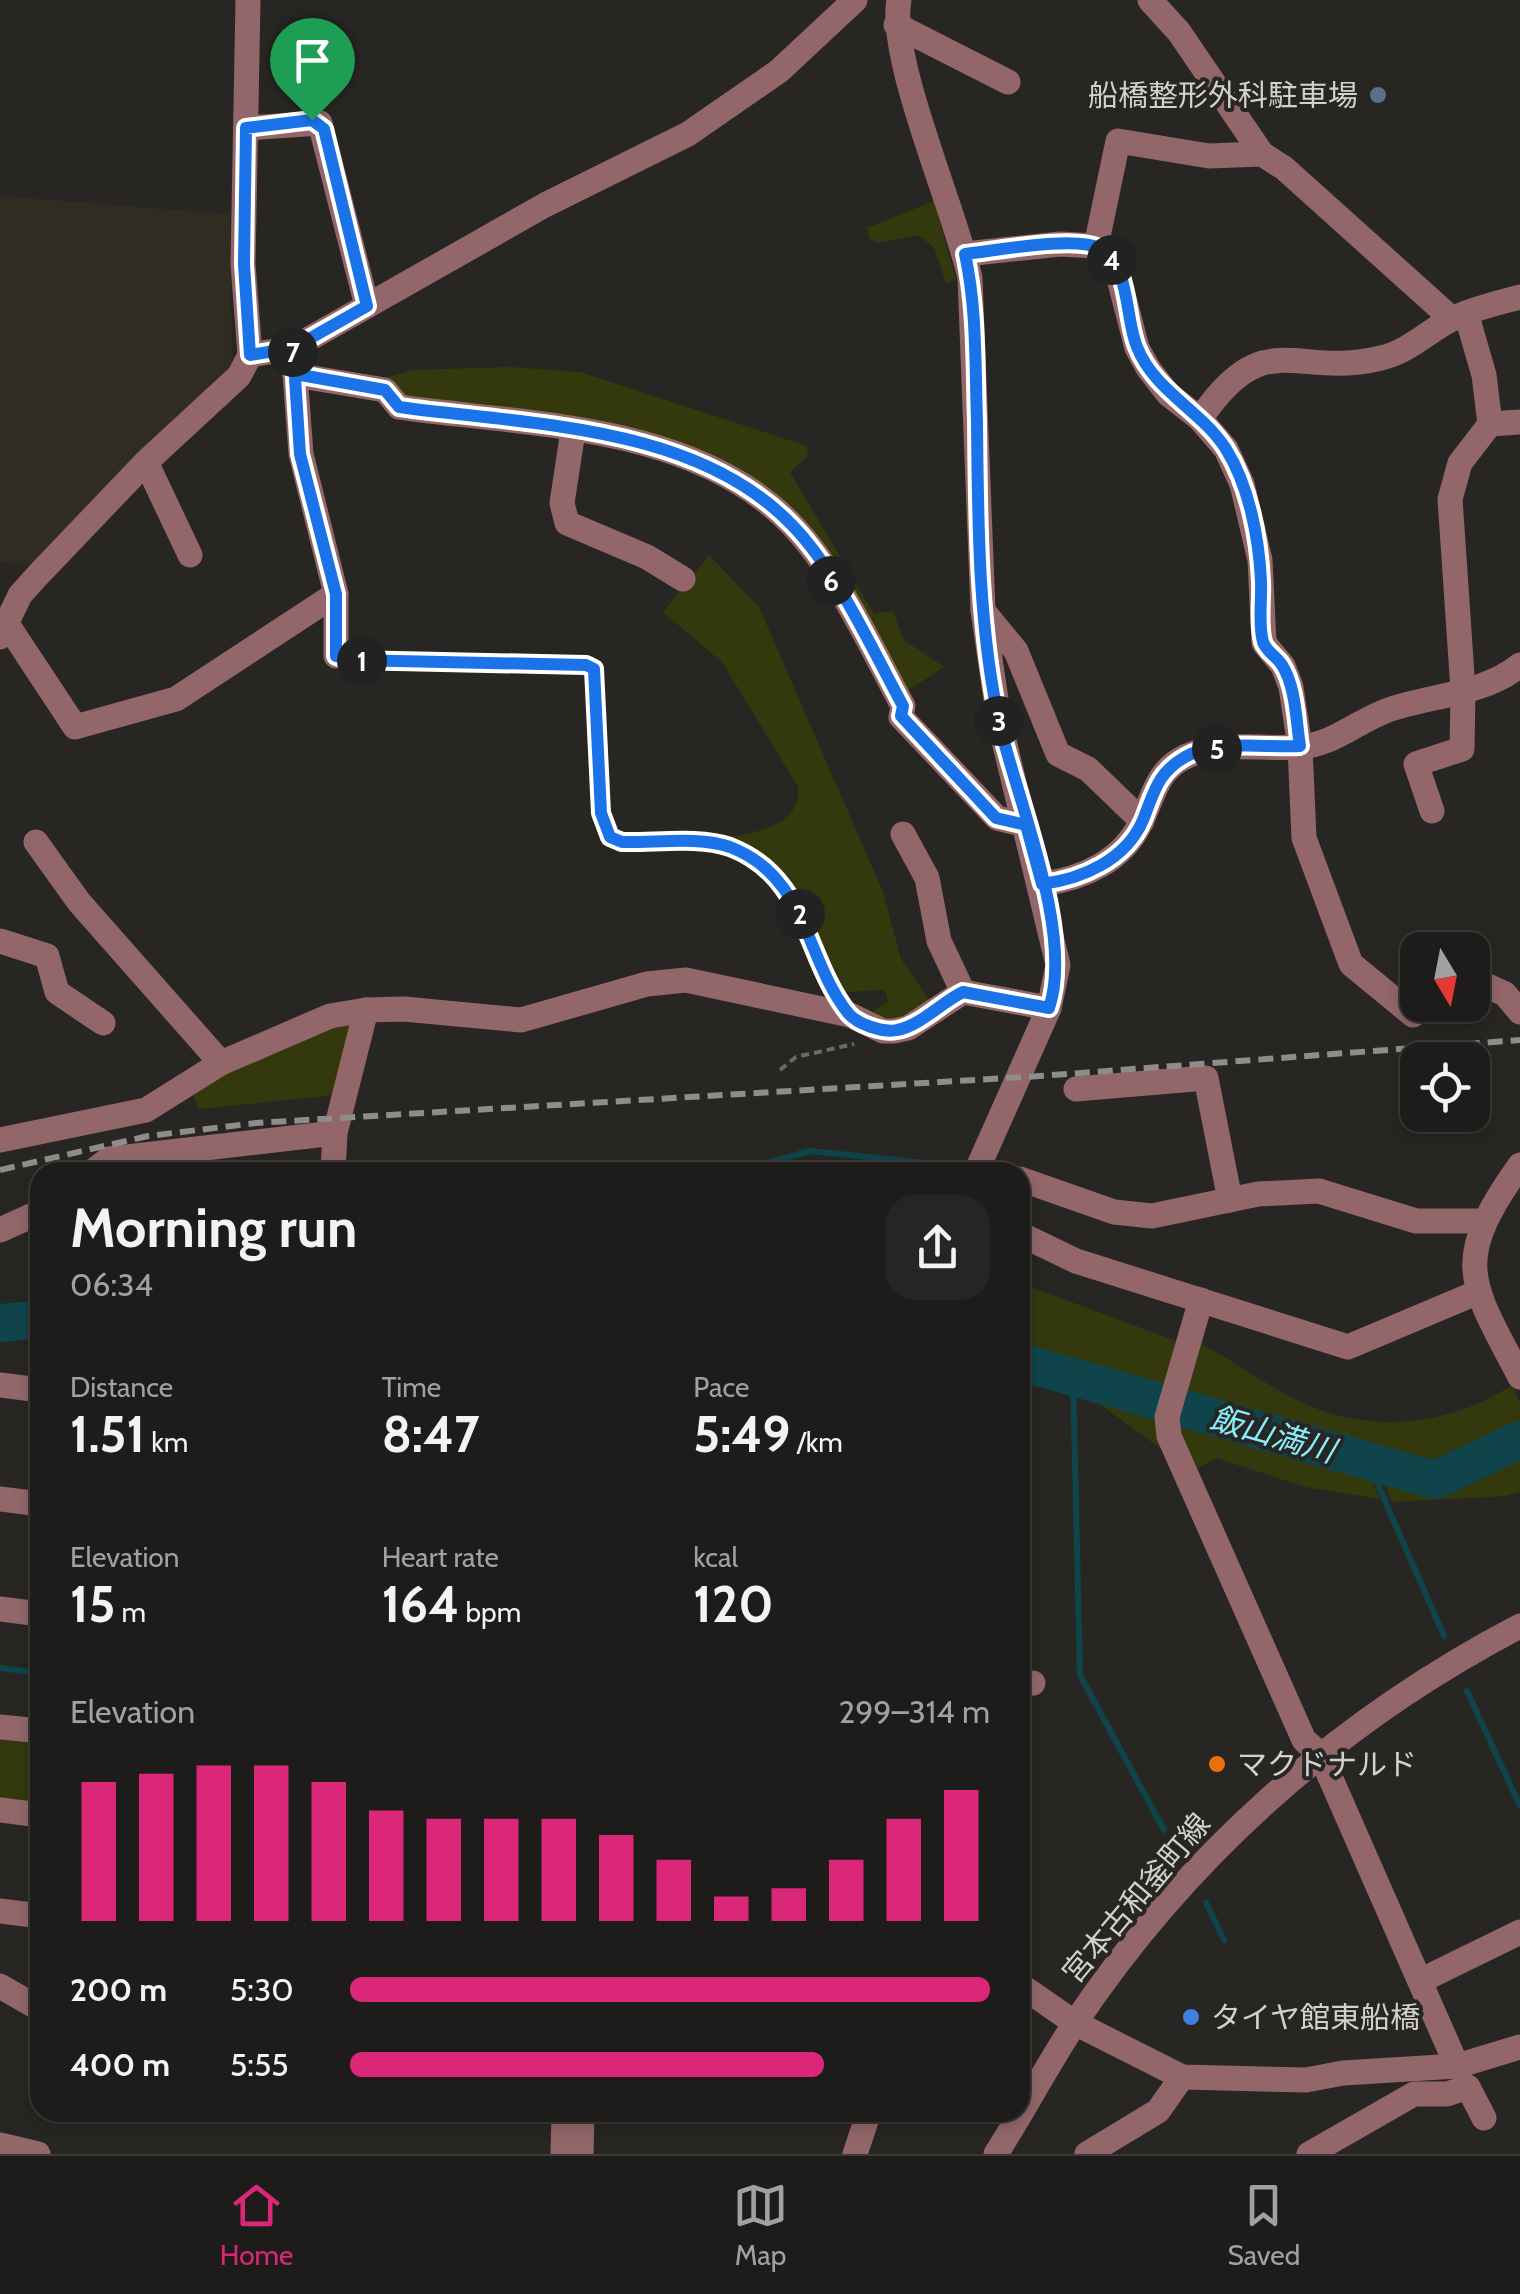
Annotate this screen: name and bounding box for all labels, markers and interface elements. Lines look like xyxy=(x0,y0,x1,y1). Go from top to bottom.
pin xyxy=(270,18,355,121)
icon: arrive xyxy=(285,33,340,88)
place label: 船橋整形外科駐車場 xyxy=(1088,77,1358,114)
marker: 船橋整形外科駐車場 xyxy=(1367,84,1389,106)
pin: 4 xyxy=(1087,235,1137,285)
text: 4 xyxy=(1103,243,1121,277)
pin: 7 xyxy=(268,327,318,377)
text: 7 xyxy=(286,335,300,369)
pin: 6 xyxy=(806,556,856,606)
text: 6 xyxy=(823,564,839,598)
pin: 1 xyxy=(337,636,387,686)
text: 1 xyxy=(357,644,367,678)
pin: 3 xyxy=(974,696,1024,746)
text: 3 xyxy=(991,704,1007,738)
pin: 5 xyxy=(1192,724,1242,774)
text: 5 xyxy=(1209,732,1225,766)
pin: 2 xyxy=(775,889,825,939)
text: 2 xyxy=(793,897,807,931)
north arrow xyxy=(1400,932,1490,1022)
map controls xyxy=(1400,932,1490,1132)
button: locate xyxy=(1400,1042,1490,1132)
text: Morning run xyxy=(70,1194,357,1261)
button: share xyxy=(885,1195,990,1300)
text: 06:34 xyxy=(70,1265,153,1304)
text: Distance xyxy=(70,1370,173,1404)
text: Time xyxy=(382,1370,441,1404)
text: Pace xyxy=(693,1370,749,1404)
water label: 飯山満川 xyxy=(1206,1398,1343,1471)
text: 1.51 xyxy=(70,1404,145,1465)
text: 8:47 xyxy=(382,1404,480,1465)
text: 5:49 xyxy=(693,1404,790,1465)
text: km xyxy=(145,1425,188,1459)
text: /km xyxy=(790,1425,843,1459)
text: Elevation xyxy=(70,1540,179,1574)
text: Heart rate xyxy=(382,1540,499,1574)
text: kcal xyxy=(693,1540,738,1574)
text: 15 xyxy=(70,1574,115,1635)
text: 164 xyxy=(382,1574,459,1635)
text: 120 xyxy=(693,1574,774,1635)
text: m xyxy=(115,1595,146,1629)
text: bpm xyxy=(459,1595,521,1629)
text: Elevation xyxy=(70,1692,195,1731)
text: 299–314 m xyxy=(838,1692,990,1731)
place label: マクドナルド xyxy=(1237,1746,1417,1783)
marker: マクドナルド xyxy=(1206,1753,1228,1775)
street label: 宮本古和釜町線 xyxy=(1054,1806,1218,1990)
text: 200 m xyxy=(70,1970,167,2009)
text: 5:30 xyxy=(230,1970,294,2009)
place label: タイヤ館東船橋 xyxy=(1211,1999,1420,2036)
marker: タイヤ館東船橋 xyxy=(1180,2006,1202,2028)
text: 400 m xyxy=(70,2045,170,2084)
text: 5:55 xyxy=(230,2045,289,2084)
tab: Home xyxy=(220,2178,293,2272)
tab: Map xyxy=(733,2178,788,2272)
tab: Saved xyxy=(1228,2178,1300,2272)

